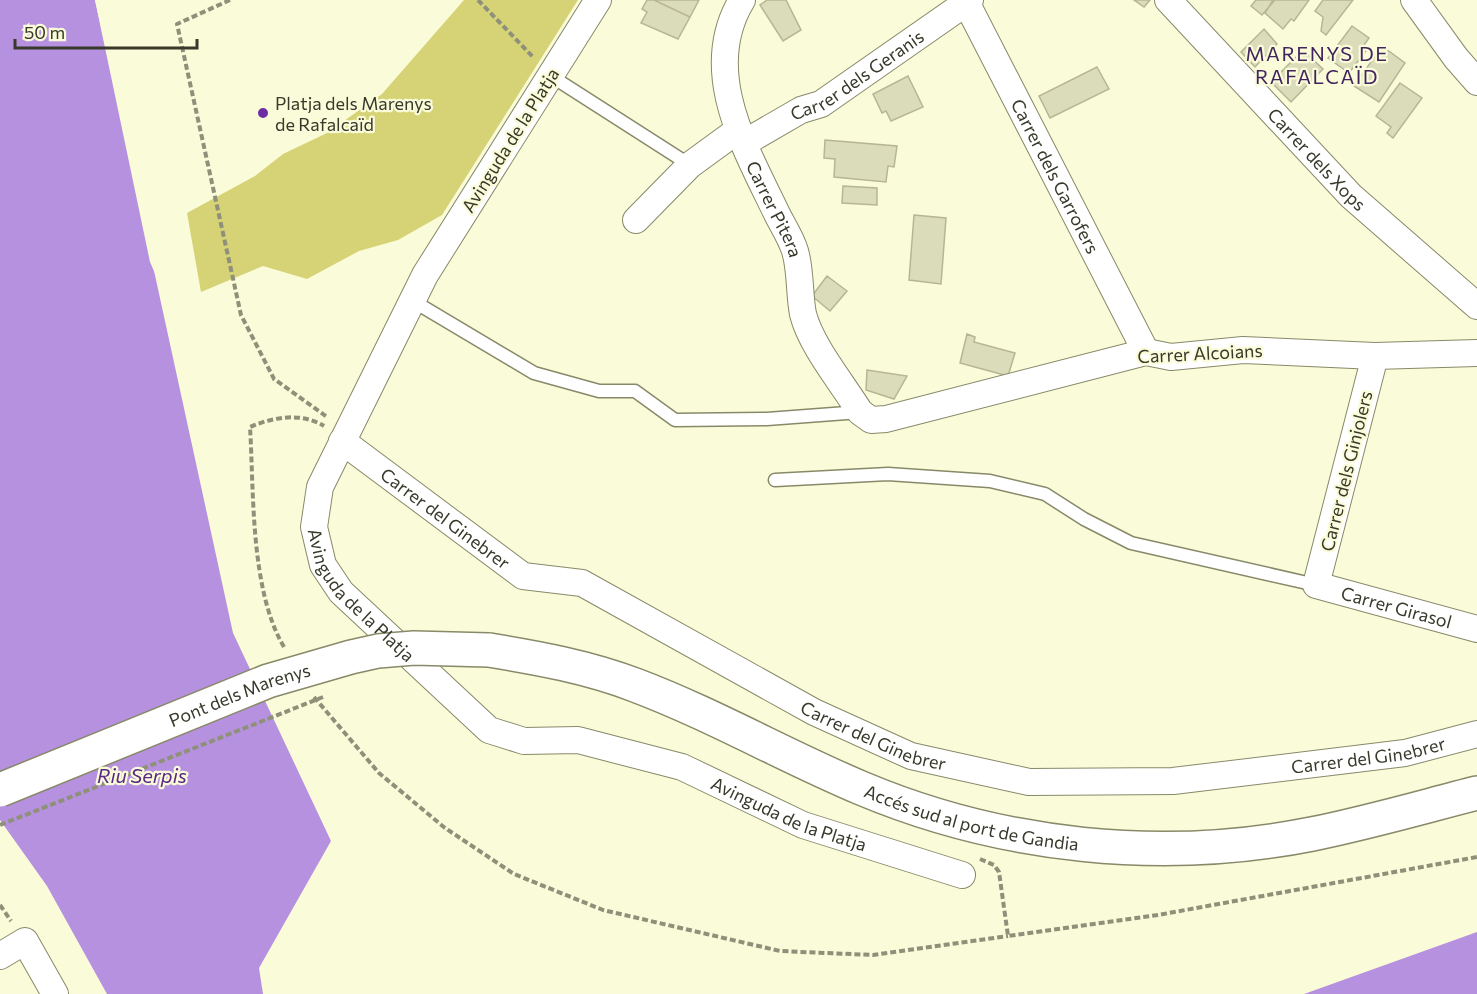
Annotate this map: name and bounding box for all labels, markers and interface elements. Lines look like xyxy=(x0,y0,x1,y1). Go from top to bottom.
scale bar xyxy=(15,12,196,50)
text: 50 m xyxy=(24,21,65,43)
street label: Carrer dels Geranis xyxy=(786,25,928,125)
district label: MARENYS DE RAFALCAÏD xyxy=(1245,41,1389,88)
street label: Avinguda de la Platja xyxy=(457,64,563,216)
place label: Platja dels Marenys de Rafalcaïd xyxy=(275,92,432,135)
street label: Carrer dels Garrofers xyxy=(1007,95,1104,257)
street label: Carrer dels Xops xyxy=(1263,103,1371,215)
marker: Platja dels Marenys de Rafalcaïd xyxy=(256,106,270,120)
street label: Carrer Pitera xyxy=(742,157,807,260)
street label: Carrer Alcoians xyxy=(1137,339,1263,367)
street label: Carrer dels Ginjolers xyxy=(1315,388,1377,554)
street label: Carrer del Ginebrer xyxy=(376,463,514,574)
street label: Avinguda de la Platja xyxy=(304,526,419,666)
street label: Carrer Girasol xyxy=(1339,581,1454,633)
street label: Pont dels Marenys xyxy=(166,658,313,731)
street label: Carrer del Ginebrer xyxy=(797,696,948,774)
street label: Carrer del Ginebrer xyxy=(1290,732,1448,778)
water label: Riu Serpis xyxy=(97,763,187,787)
street label: Avinguda de la Platja xyxy=(708,772,869,855)
street label: Accés sud al port de Gandia xyxy=(861,780,1080,855)

